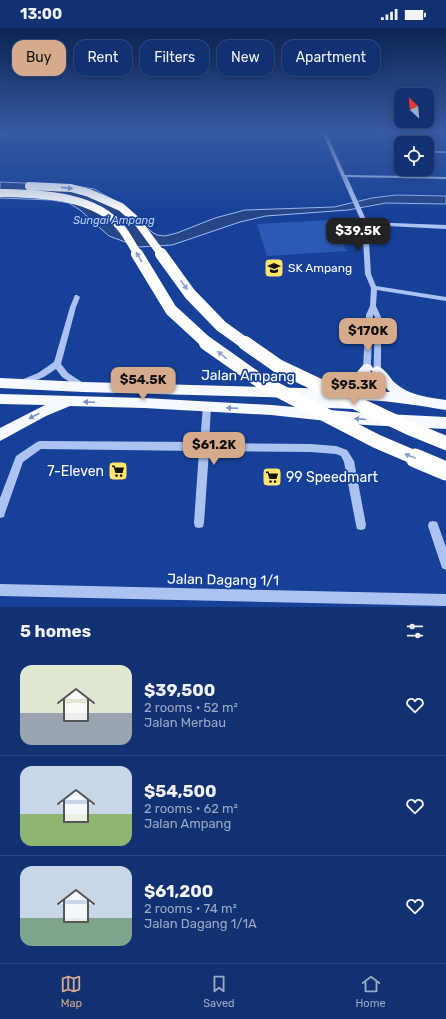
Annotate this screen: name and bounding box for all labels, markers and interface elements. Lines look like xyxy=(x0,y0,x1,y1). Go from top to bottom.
text: 13:00 xyxy=(20,5,62,23)
chip: Buy xyxy=(12,40,66,76)
chip: Rent xyxy=(74,40,132,76)
chip: Filters xyxy=(140,40,209,76)
chip: New xyxy=(217,40,274,76)
chip: Apartment xyxy=(282,40,380,76)
north arrow xyxy=(394,88,434,128)
map controls xyxy=(394,88,434,176)
button: locate xyxy=(394,136,434,176)
one-way arrow xyxy=(61,185,73,192)
water label: Sungai Ampang xyxy=(73,214,155,227)
pin: $39.5K xyxy=(325,218,391,252)
text: $39.5K xyxy=(335,223,381,238)
one-way arrow xyxy=(135,252,143,262)
school or university icon: SK Ampang xyxy=(263,257,285,279)
place label: SK Ampang xyxy=(288,261,352,275)
one-way arrow xyxy=(179,280,187,290)
pin: $170K xyxy=(340,318,396,352)
text: $170K xyxy=(348,323,388,338)
one-way arrow xyxy=(216,351,227,360)
pin: $54.5K xyxy=(110,367,176,401)
street label: Jalan Ampang xyxy=(201,367,295,385)
text: $54.5K xyxy=(120,372,166,387)
pin: $95.3K xyxy=(321,372,387,406)
text: $95.3K xyxy=(331,377,377,392)
one-way arrow xyxy=(82,399,95,405)
one-way arrow xyxy=(226,404,238,411)
one-way arrow xyxy=(29,412,40,419)
one-way arrow xyxy=(354,415,366,422)
pin: $61.2K xyxy=(181,432,247,466)
text: $61.2K xyxy=(192,437,236,452)
one-way arrow xyxy=(404,452,416,458)
supermarket icon: 7-Eleven xyxy=(107,460,129,482)
place label: 7-Eleven xyxy=(47,463,104,480)
supermarket icon: 99 Speedmart xyxy=(261,466,283,488)
place label: 99 Speedmart xyxy=(286,469,379,486)
street label: Jalan Dagang 1/1 xyxy=(167,571,279,589)
icon: filters xyxy=(404,620,426,642)
text: 5 homes xyxy=(20,621,91,641)
text: $39,500 xyxy=(144,680,215,700)
icon: home xyxy=(52,681,100,729)
icon: heart xyxy=(404,694,426,716)
text: 2 rooms · 52 m² xyxy=(144,700,238,715)
text: Jalan Merbau xyxy=(144,715,226,730)
text: $54,500 xyxy=(144,781,217,801)
icon: home xyxy=(52,782,100,830)
icon: heart xyxy=(404,795,426,817)
text: 2 rooms · 62 m² xyxy=(144,801,238,816)
text: Jalan Ampang xyxy=(144,816,231,831)
text: $61,200 xyxy=(144,881,213,901)
icon: home xyxy=(52,882,100,930)
icon: heart xyxy=(404,895,426,917)
text: 2 rooms · 74 m² xyxy=(144,901,237,916)
text: Jalan Dagang 1/1A xyxy=(144,916,257,931)
tab: Map xyxy=(60,973,82,1010)
tab: Saved xyxy=(203,973,235,1010)
tab: Home xyxy=(355,973,386,1010)

